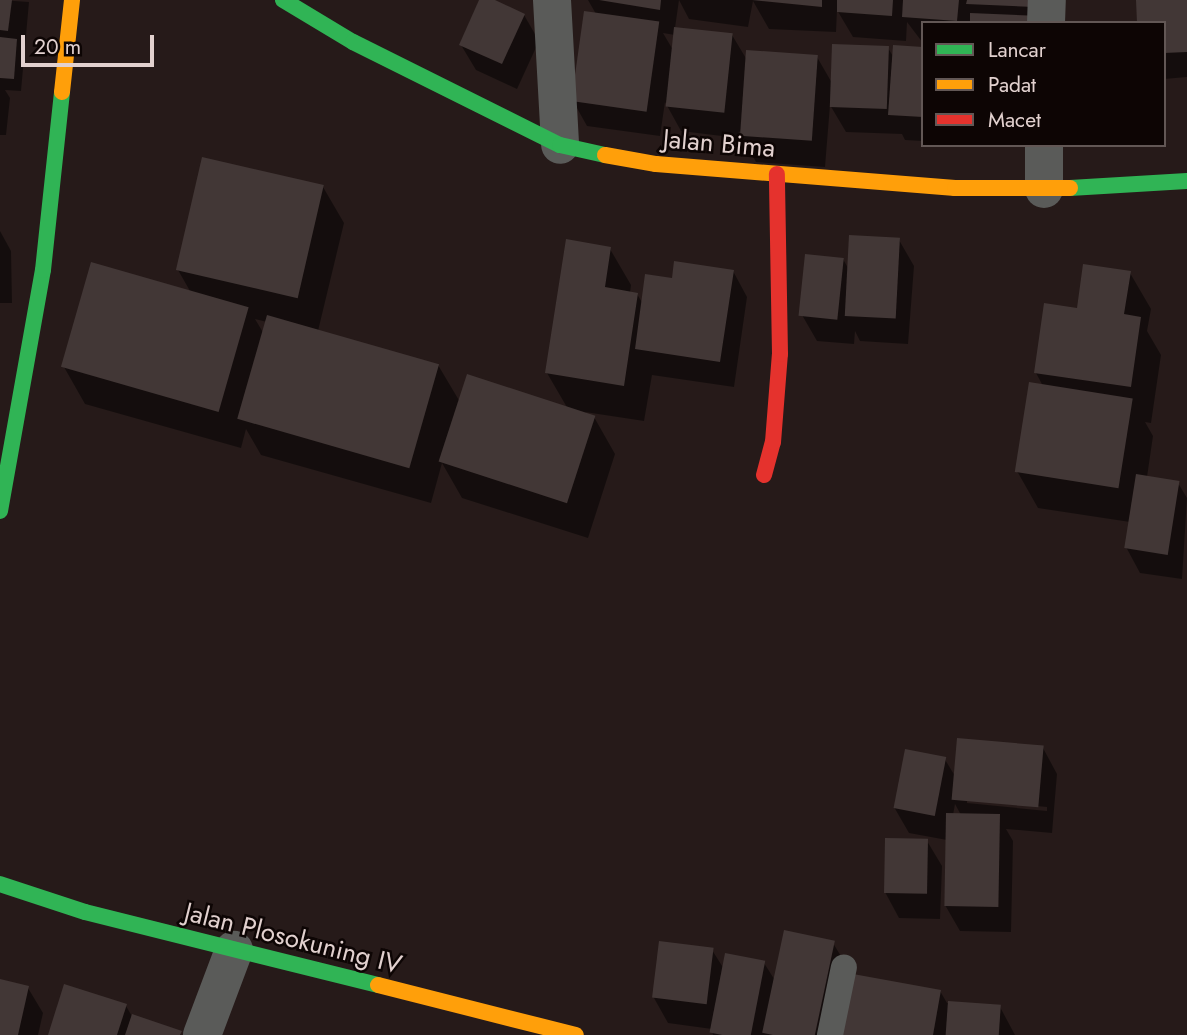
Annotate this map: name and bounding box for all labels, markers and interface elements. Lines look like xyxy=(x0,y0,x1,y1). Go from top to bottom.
scale bar xyxy=(24,21,158,65)
legend xyxy=(921,21,1166,147)
text: 20 m xyxy=(34,32,81,62)
text: Lancar xyxy=(988,35,1046,65)
text: Padat xyxy=(988,70,1036,100)
text: Macet xyxy=(988,105,1041,135)
street label: Jalan Bima xyxy=(661,124,777,164)
street label: Jalan Plosokuning IV xyxy=(181,897,405,981)

